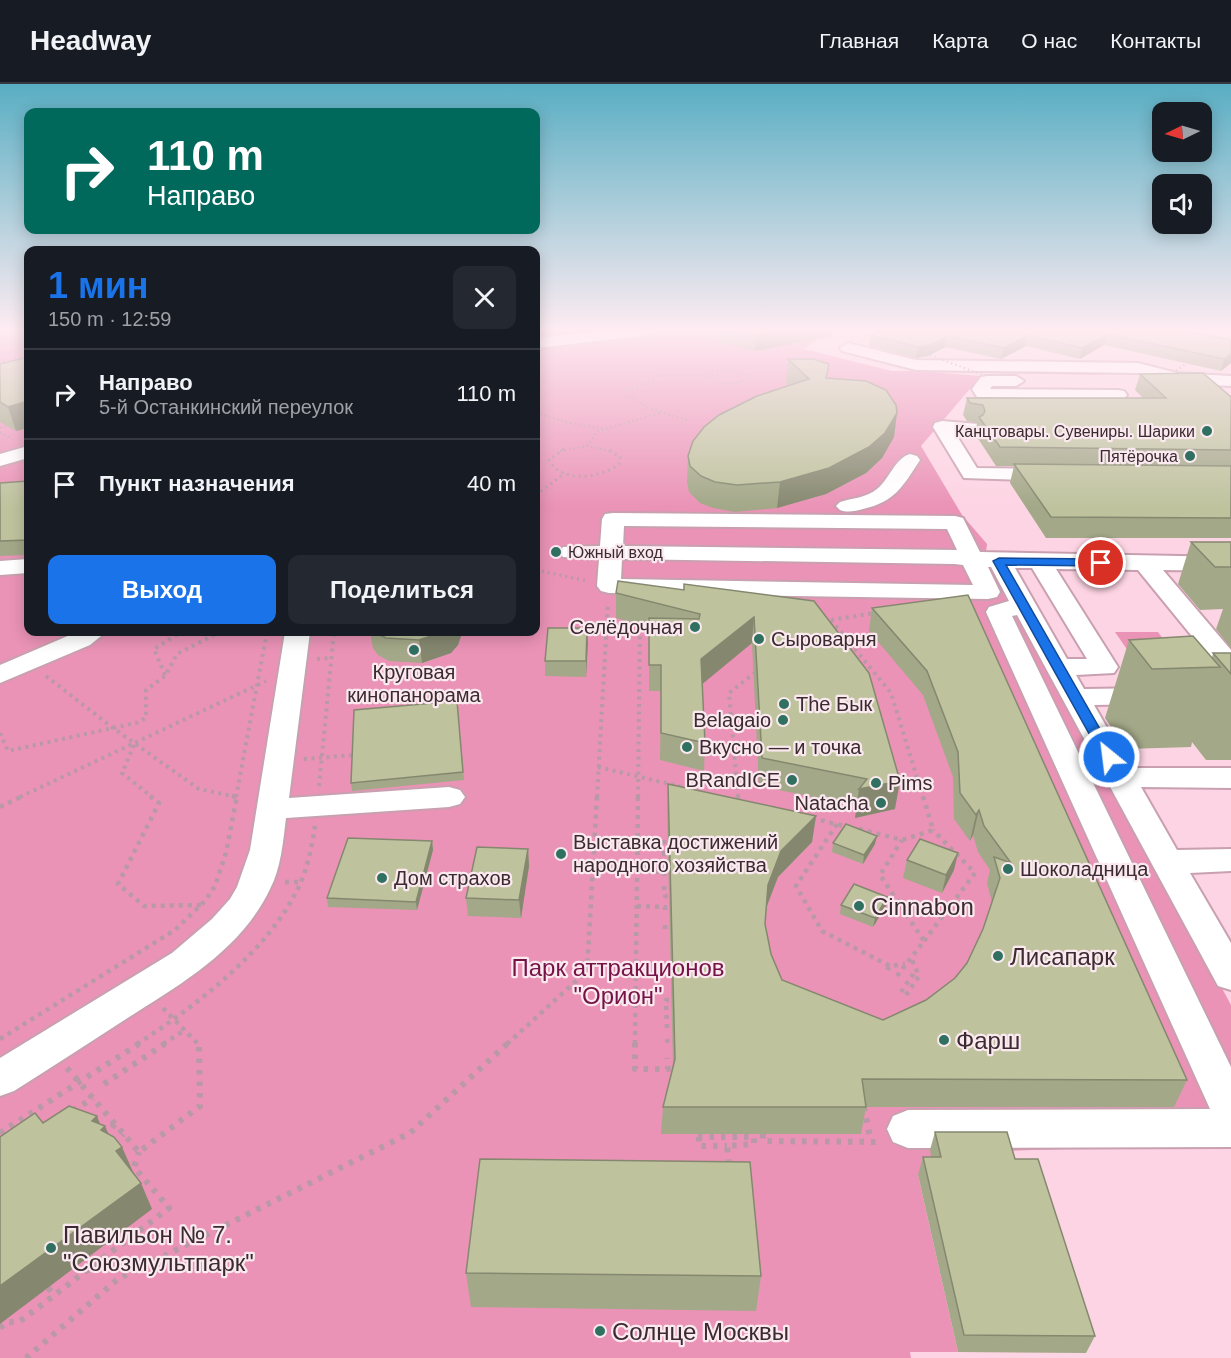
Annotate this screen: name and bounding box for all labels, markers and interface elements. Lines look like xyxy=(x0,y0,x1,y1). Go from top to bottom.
text: Headway xyxy=(30,25,151,56)
text: Главная xyxy=(819,29,899,52)
text: Карта xyxy=(932,29,988,52)
text: О нас xyxy=(1021,29,1077,52)
text: Контакты xyxy=(1110,29,1201,52)
north arrow xyxy=(1152,102,1212,162)
map controls xyxy=(1152,102,1212,234)
icon: right xyxy=(48,132,126,210)
text: 110 m xyxy=(147,132,264,179)
button: sound xyxy=(1152,174,1212,234)
text: Направо xyxy=(147,181,255,211)
text: 1 мин xyxy=(48,265,149,306)
button: close xyxy=(453,266,516,329)
text: 150 m · 12:59 xyxy=(48,308,171,330)
text: Направо xyxy=(99,370,193,395)
icon: right xyxy=(48,378,81,411)
text: 110 m xyxy=(456,381,516,406)
text: 5-й Останкинский переулок xyxy=(99,396,353,418)
place label: Канцтовары. Сувениры. Шарики xyxy=(955,423,1195,440)
marker: Канцтовары. Сувениры. Шарики xyxy=(1200,424,1214,438)
place label: Пятёрочка xyxy=(1100,448,1178,465)
marker: Пятёрочка xyxy=(1183,449,1197,463)
icon: arrive xyxy=(48,468,81,501)
text: Пункт назначения xyxy=(99,471,295,496)
text: 40 m xyxy=(467,471,516,496)
pin xyxy=(1075,537,1126,588)
place label: Южный вход xyxy=(568,544,663,561)
marker: Южный вход xyxy=(549,545,563,559)
icon: arrive xyxy=(1084,546,1117,579)
button: Выход xyxy=(48,555,276,624)
button: Поделиться xyxy=(288,555,516,624)
place label: Селёдочная xyxy=(570,616,683,638)
marker: Селёдочная xyxy=(688,620,702,634)
place label: Сыроварня xyxy=(771,628,877,650)
marker: Сыроварня xyxy=(752,632,766,646)
marker: Круговая кинопанорама xyxy=(407,643,421,657)
place label: Круговая кинопанорама xyxy=(347,661,482,706)
place label: The Бык xyxy=(796,693,873,715)
marker: The Бык xyxy=(777,697,791,711)
place label: Belagaio xyxy=(693,709,771,731)
marker: Belagaio xyxy=(776,713,790,727)
position arrow xyxy=(1077,725,1141,789)
place label: Вкусно — и точка xyxy=(699,736,862,758)
marker: Вкусно — и точка xyxy=(680,740,694,754)
place label: BRandICE xyxy=(686,769,780,791)
place label: Pims xyxy=(888,772,932,794)
marker: BRandICE xyxy=(785,773,799,787)
marker: Pims xyxy=(869,776,883,790)
place label: Natacha xyxy=(795,792,870,814)
marker: Natacha xyxy=(874,796,888,810)
place label: Выставка достижений народного хозяйства xyxy=(573,831,778,876)
marker: Выставка достижений народного хозяйства xyxy=(554,847,568,861)
place label: Шоколадница xyxy=(1020,858,1149,880)
marker: Шоколадница xyxy=(1001,862,1015,876)
place label: Дом страхов xyxy=(394,867,511,889)
marker: Дом страхов xyxy=(375,871,389,885)
place label: Cinnabon xyxy=(871,893,974,920)
marker: Cinnabon xyxy=(852,899,866,913)
place label: Лисапарк xyxy=(1010,943,1115,970)
marker: Лисапарк xyxy=(991,949,1005,963)
park label: Парк аттракционов "Орион" xyxy=(512,954,724,1009)
place label: Фарш xyxy=(956,1027,1020,1054)
marker: Фарш xyxy=(937,1033,951,1047)
place label: Павильон № 7. "Союзмультпарк" xyxy=(63,1221,254,1276)
marker: Павильон № 7. "Союзмультпарк" xyxy=(44,1241,58,1255)
place label: Солнце Москвы xyxy=(612,1318,789,1345)
marker: Солнце Москвы xyxy=(593,1324,607,1338)

